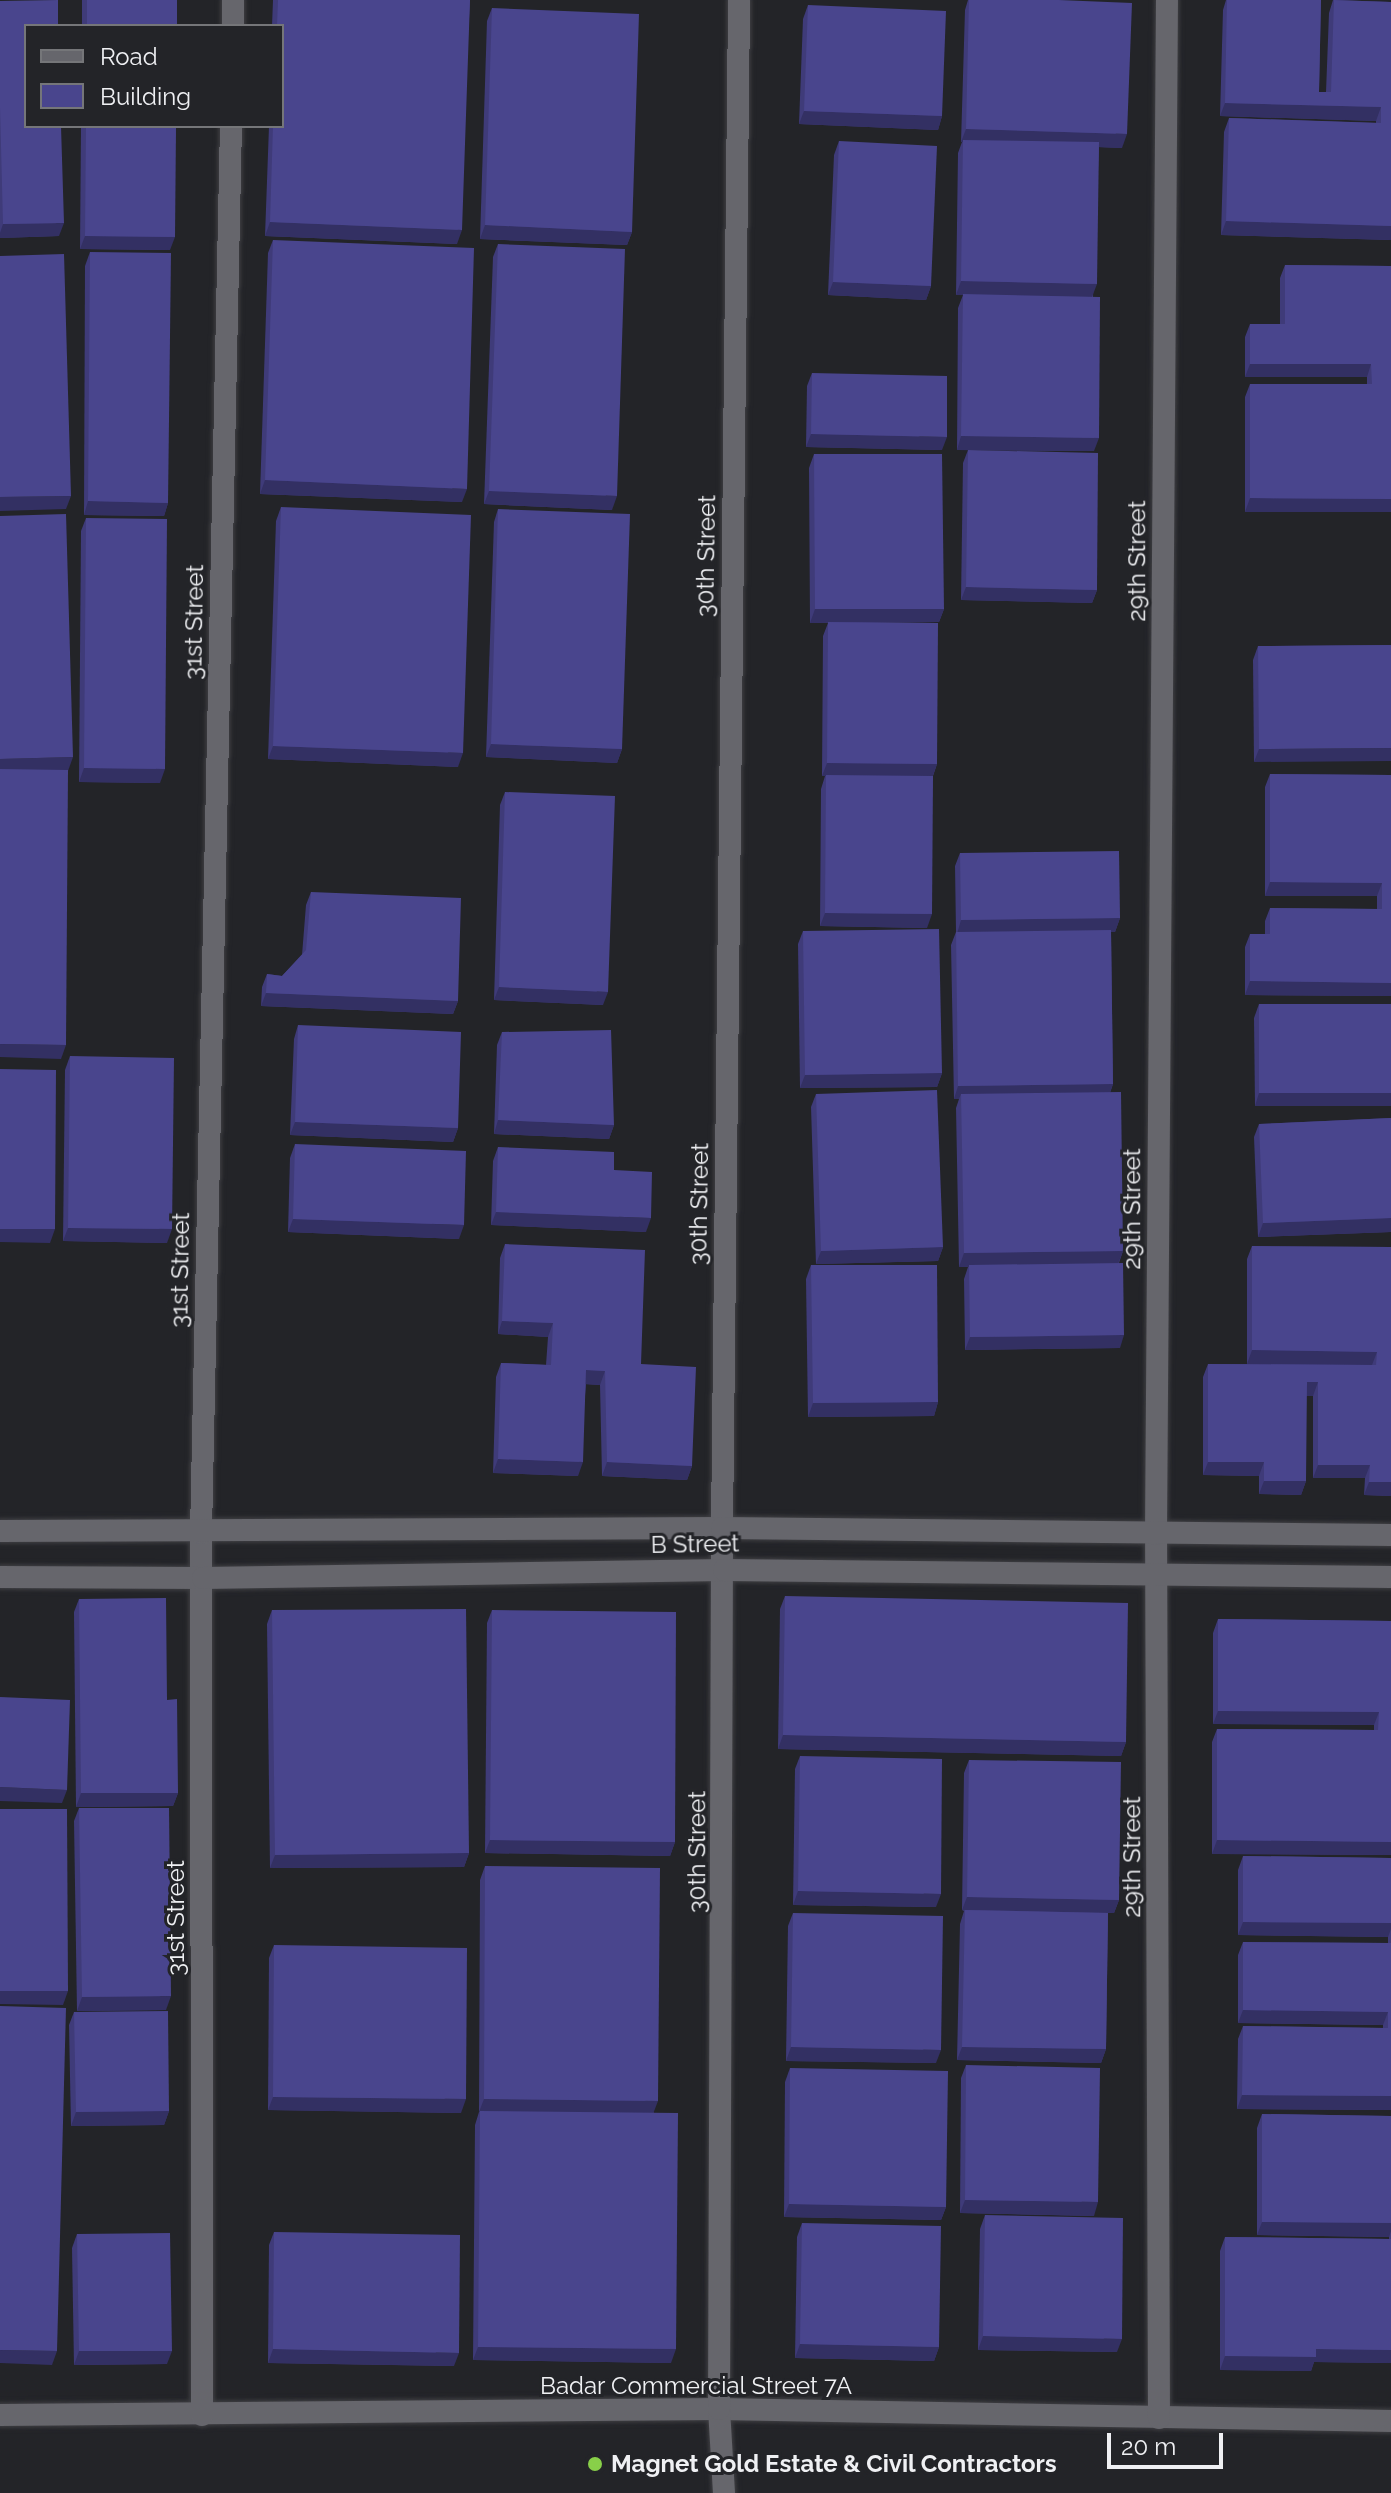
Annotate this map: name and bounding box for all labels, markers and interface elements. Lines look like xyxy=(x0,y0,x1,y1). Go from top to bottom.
legend xyxy=(24,24,284,128)
text: Road xyxy=(100,42,158,71)
text: Building xyxy=(100,82,191,111)
street label: 30th Street xyxy=(691,495,721,617)
street label: 29th Street xyxy=(1123,500,1151,622)
street label: 31st Street xyxy=(179,564,209,680)
street label: 30th Street xyxy=(684,1143,714,1265)
street label: 29th Street xyxy=(1118,1148,1146,1270)
street label: 31st Street xyxy=(165,1212,195,1328)
street label: B Street xyxy=(650,1529,740,1559)
street label: 30th Street xyxy=(683,1791,711,1913)
street label: 29th Street xyxy=(1118,1796,1146,1918)
street label: 31st Street xyxy=(162,1860,190,1976)
street label: Badar Commercial Street 7A xyxy=(539,2372,853,2400)
scale bar xyxy=(1111,2417,1227,2467)
text: 20 m xyxy=(1121,2432,1176,2461)
place label: Magnet Gold Estate & Civil Contractors xyxy=(611,2450,1057,2478)
marker: Magnet Gold Estate & Civil Contractors xyxy=(586,2455,604,2473)

